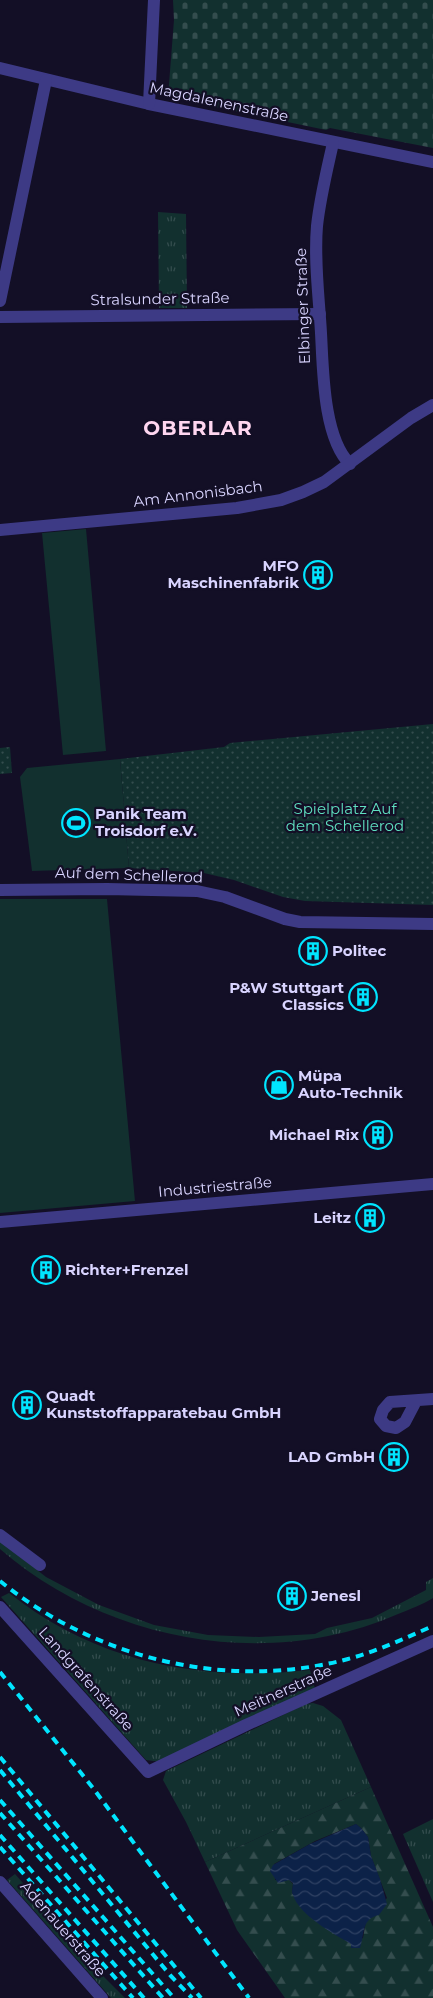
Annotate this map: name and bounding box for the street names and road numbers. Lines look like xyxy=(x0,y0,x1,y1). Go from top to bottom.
street label: Magdalenenstraße xyxy=(148,77,290,126)
street label: Elbinger Straße xyxy=(291,248,314,364)
street label: Stralsunder Straße xyxy=(90,288,230,309)
street label: Am Annonisbach xyxy=(132,476,264,511)
street label: Auf dem Schellerod xyxy=(55,862,203,887)
street label: Industriestraße xyxy=(157,1172,273,1201)
street label: Landgrafenstraße xyxy=(35,1623,138,1735)
street label: Meitnerstraße xyxy=(231,1660,335,1721)
street label: Adenauerstraße xyxy=(17,1877,110,1980)

